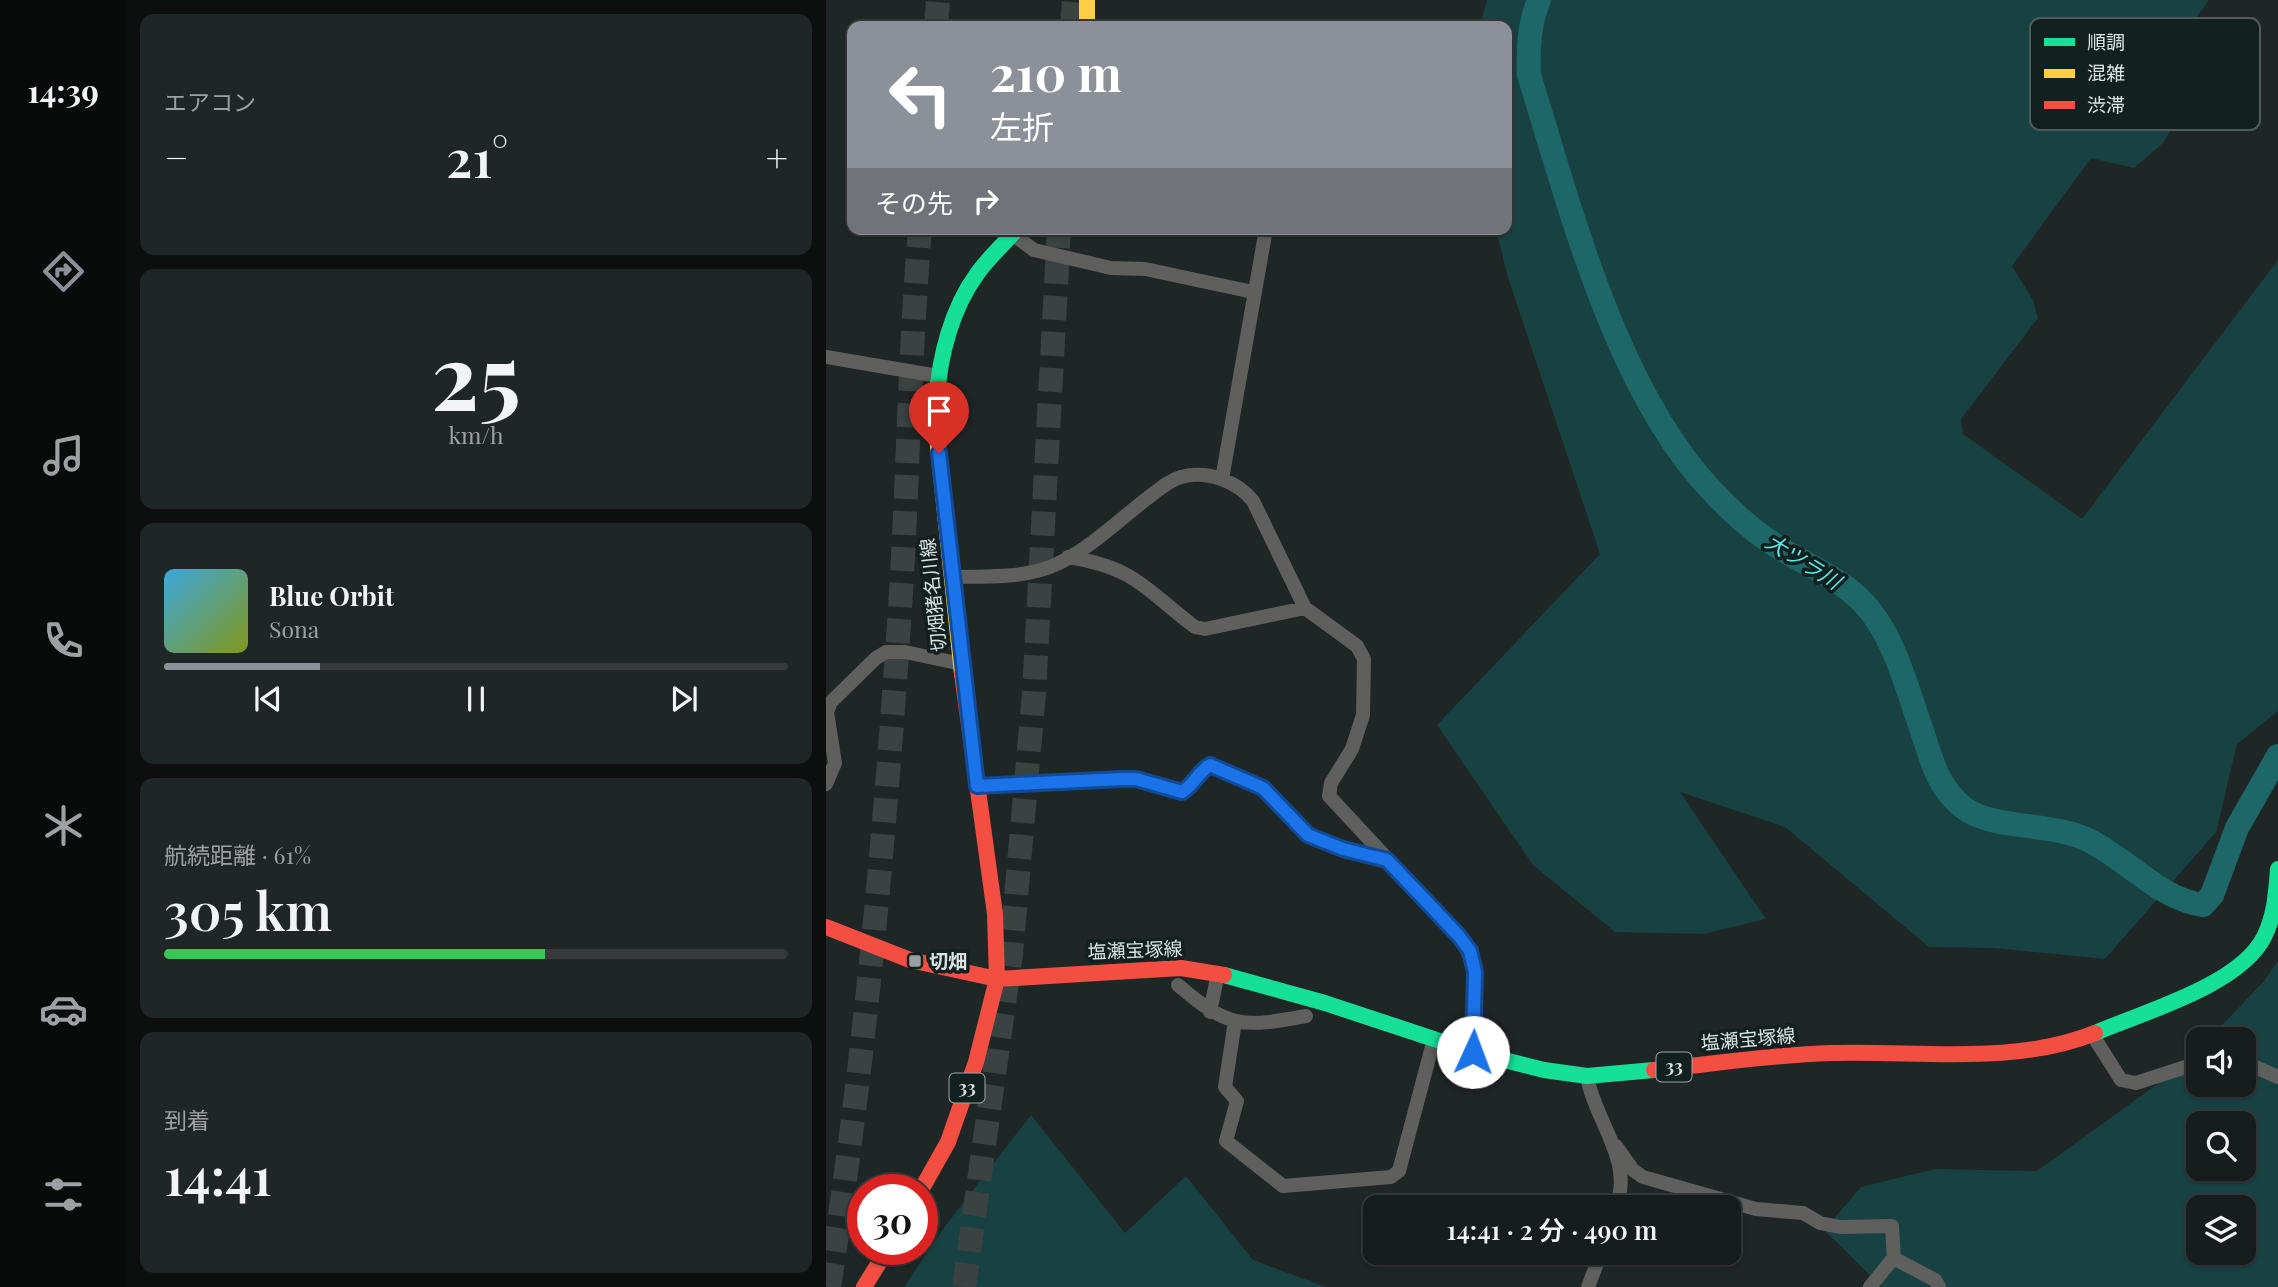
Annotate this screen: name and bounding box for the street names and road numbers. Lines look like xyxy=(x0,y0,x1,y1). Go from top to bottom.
street label: 切畑猪名川線 xyxy=(913,537,951,653)
street label: 塩瀬宝塚線 xyxy=(1087,934,1183,964)
street label: 塩瀬宝塚線 xyxy=(1699,1021,1796,1055)
road number: 33 xyxy=(1656,1052,1692,1082)
road number: 33 xyxy=(950,1073,984,1102)

